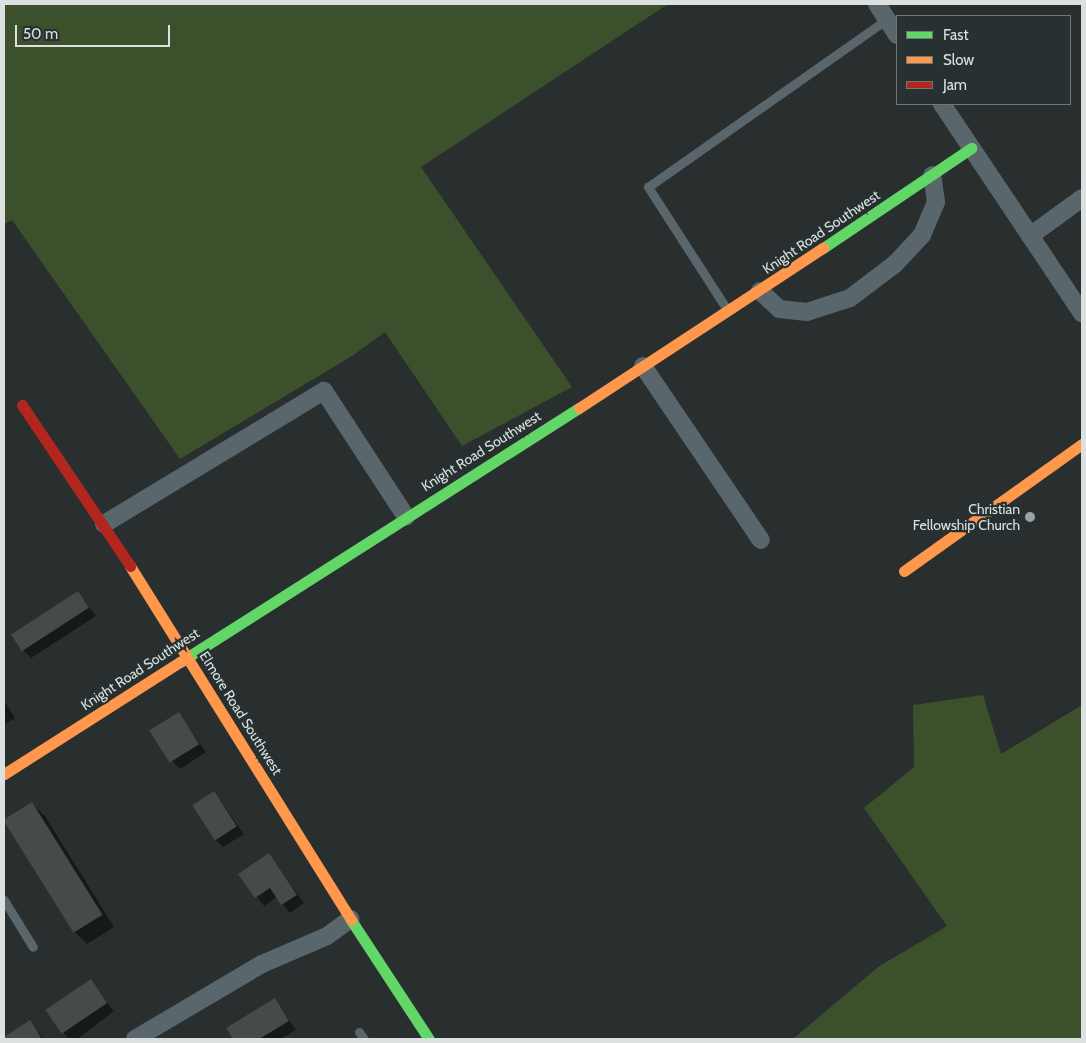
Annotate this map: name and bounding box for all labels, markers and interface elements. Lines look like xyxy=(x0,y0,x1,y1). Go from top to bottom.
scale bar xyxy=(18,15,172,47)
legend xyxy=(896,15,1071,105)
text: 50 m xyxy=(23,25,58,43)
text: Fast xyxy=(943,26,968,44)
text: Slow xyxy=(943,51,974,69)
text: Jam xyxy=(943,76,967,94)
street label: Knight Road Southwest xyxy=(759,187,883,277)
street label: Knight Road Southwest xyxy=(418,407,544,495)
place label: Christian Fellowship Church xyxy=(913,501,1020,534)
marker: Christian Fellowship Church xyxy=(1024,511,1036,523)
street label: Knight Road Southwest xyxy=(78,624,202,714)
street label: Elmore Road Southwest xyxy=(196,648,286,778)

